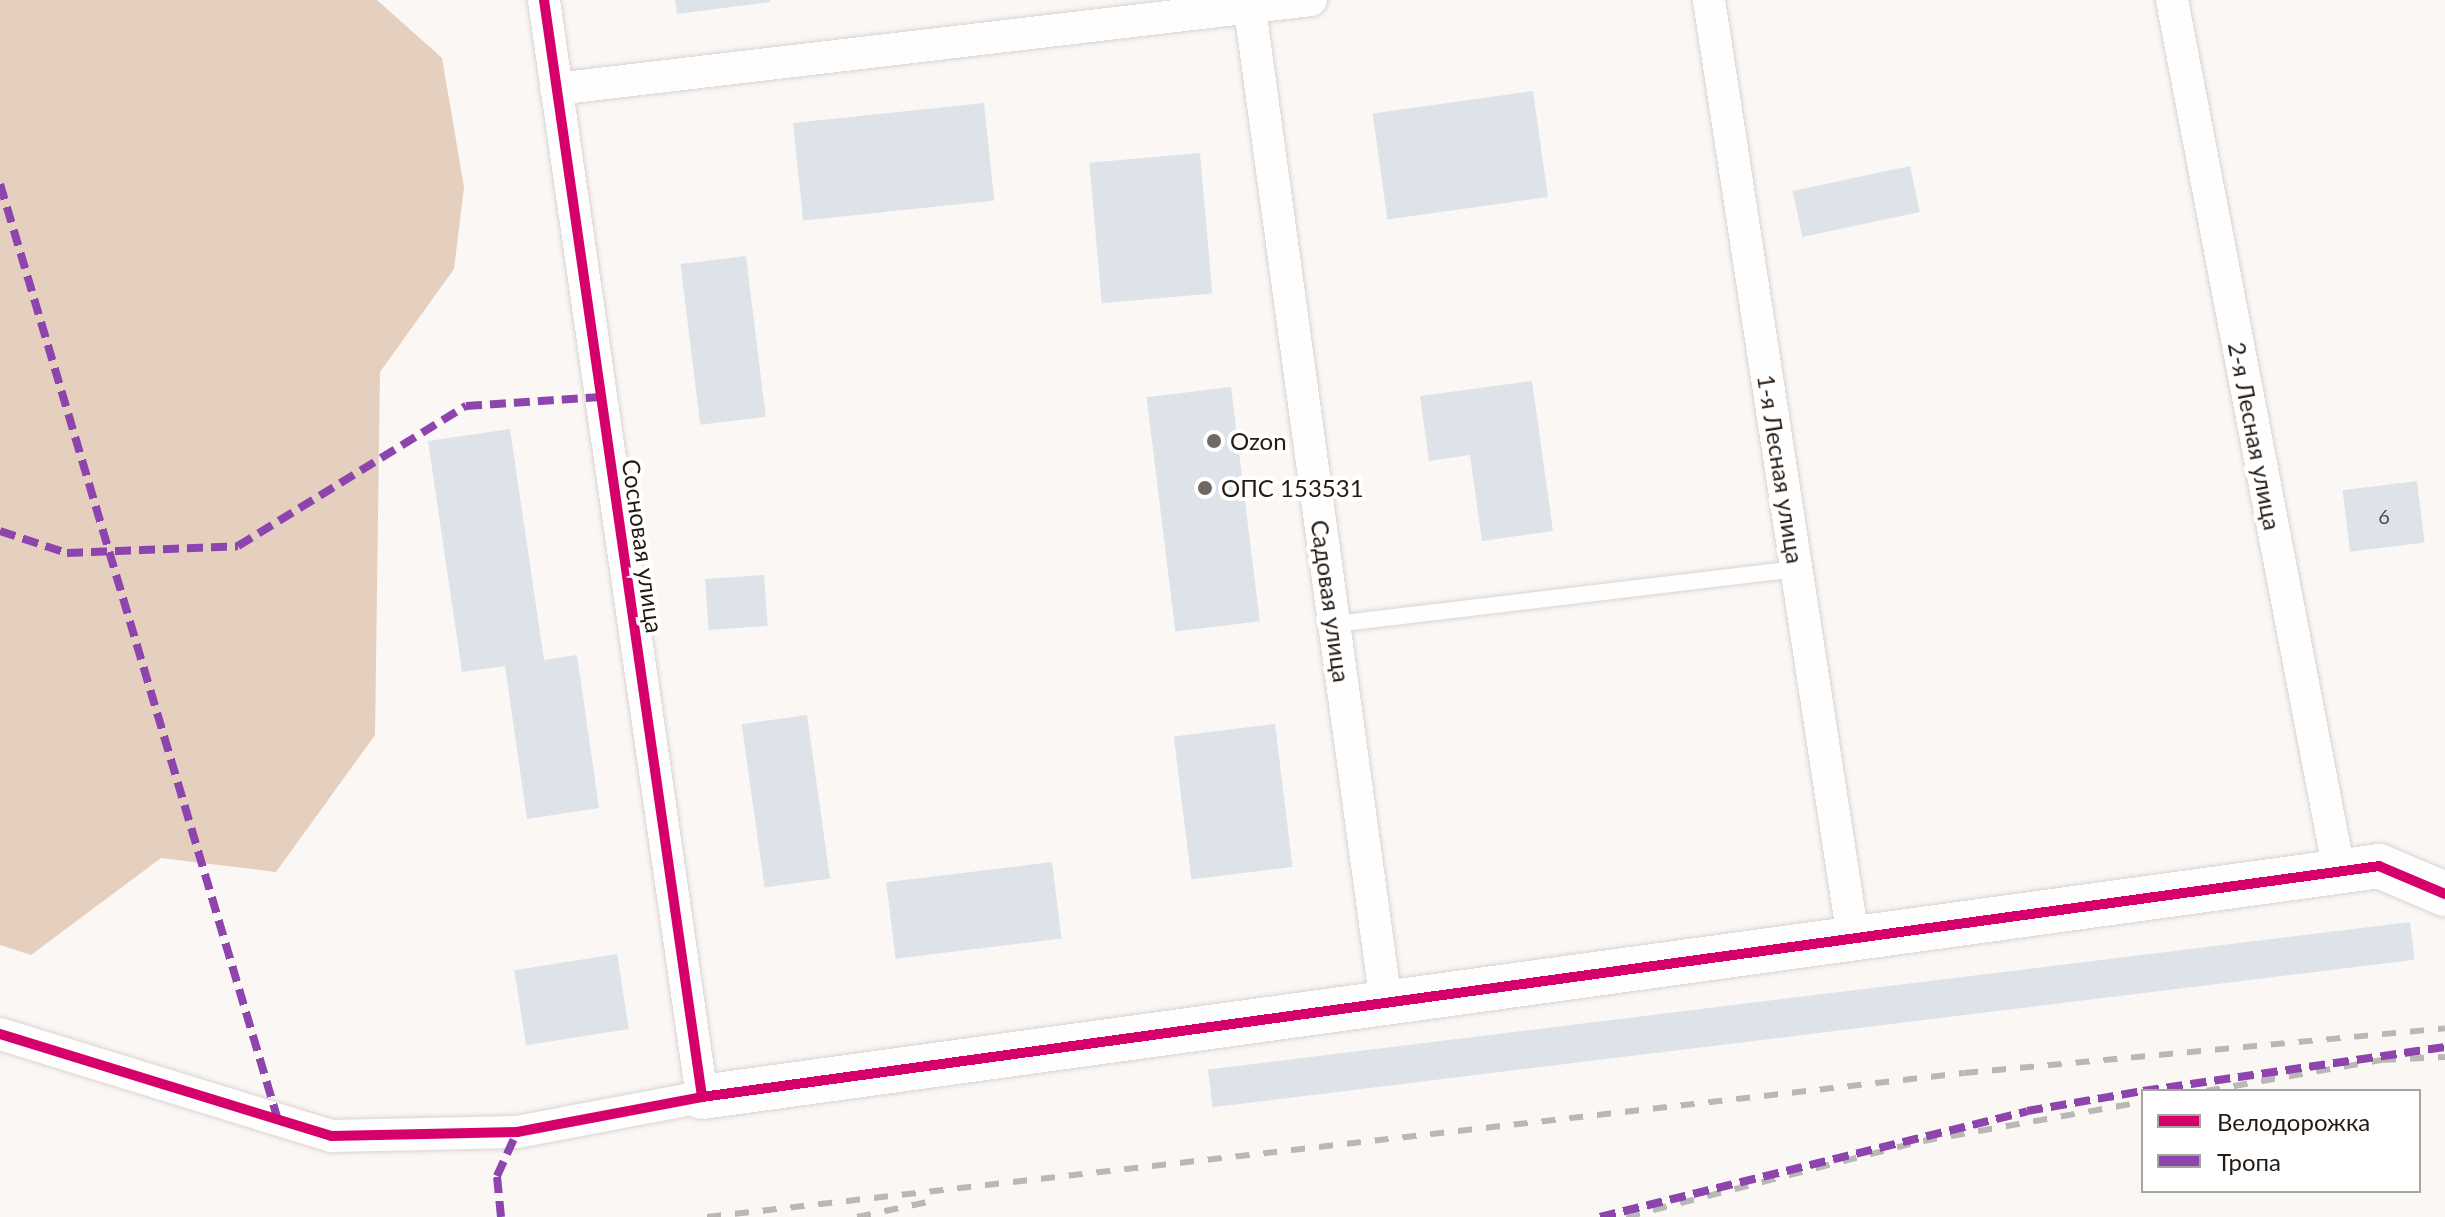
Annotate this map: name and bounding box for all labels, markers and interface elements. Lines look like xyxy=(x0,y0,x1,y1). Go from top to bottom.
street label: 2-я Лесная улица xyxy=(2223,340,2287,532)
street label: 1-я Лесная улица xyxy=(1752,372,1810,566)
place label: Ozon xyxy=(1230,427,1287,455)
marker: Ozon xyxy=(1205,432,1223,450)
street label: Сосновая улица xyxy=(617,457,669,635)
place label: ОПС 153531 xyxy=(1221,474,1364,502)
marker: ОПС 153531 xyxy=(1196,479,1214,497)
house number: 6 xyxy=(2378,504,2390,528)
street label: Садовая улица xyxy=(1305,518,1357,684)
legend xyxy=(2141,1089,2421,1193)
text: Велодорожка xyxy=(2217,1107,2370,1136)
text: Тропа xyxy=(2217,1147,2281,1176)

